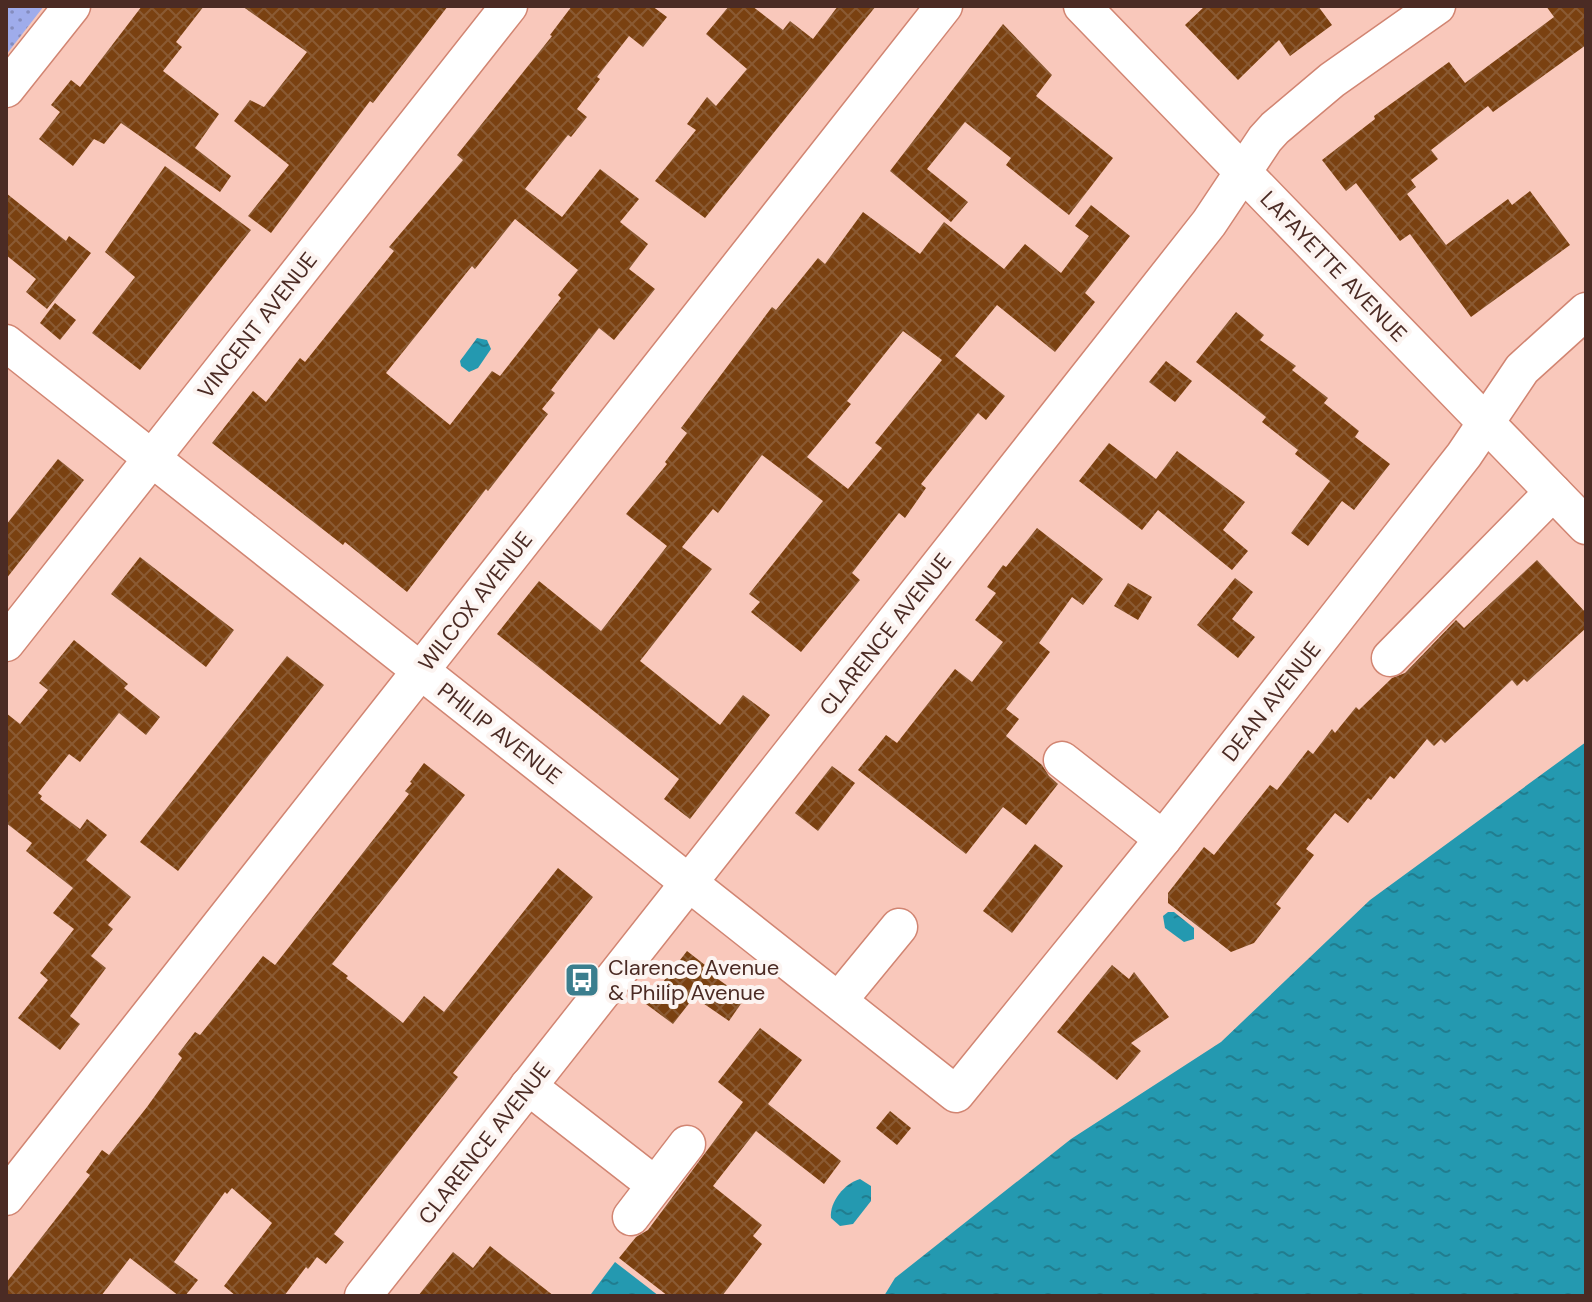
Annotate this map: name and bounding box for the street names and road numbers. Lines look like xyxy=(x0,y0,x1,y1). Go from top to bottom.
street label: LAFAYETTE AVENUE xyxy=(1254,185,1413,348)
street label: VINCENT AVENUE xyxy=(191,246,324,405)
street label: WILCOX AVENUE xyxy=(412,526,539,677)
street label: CLARENCE AVENUE xyxy=(813,547,958,721)
street label: DEAN AVENUE xyxy=(1215,635,1327,767)
street label: PHILIP AVENUE xyxy=(432,676,568,791)
street label: CLARENCE AVENUE xyxy=(412,1056,557,1230)

